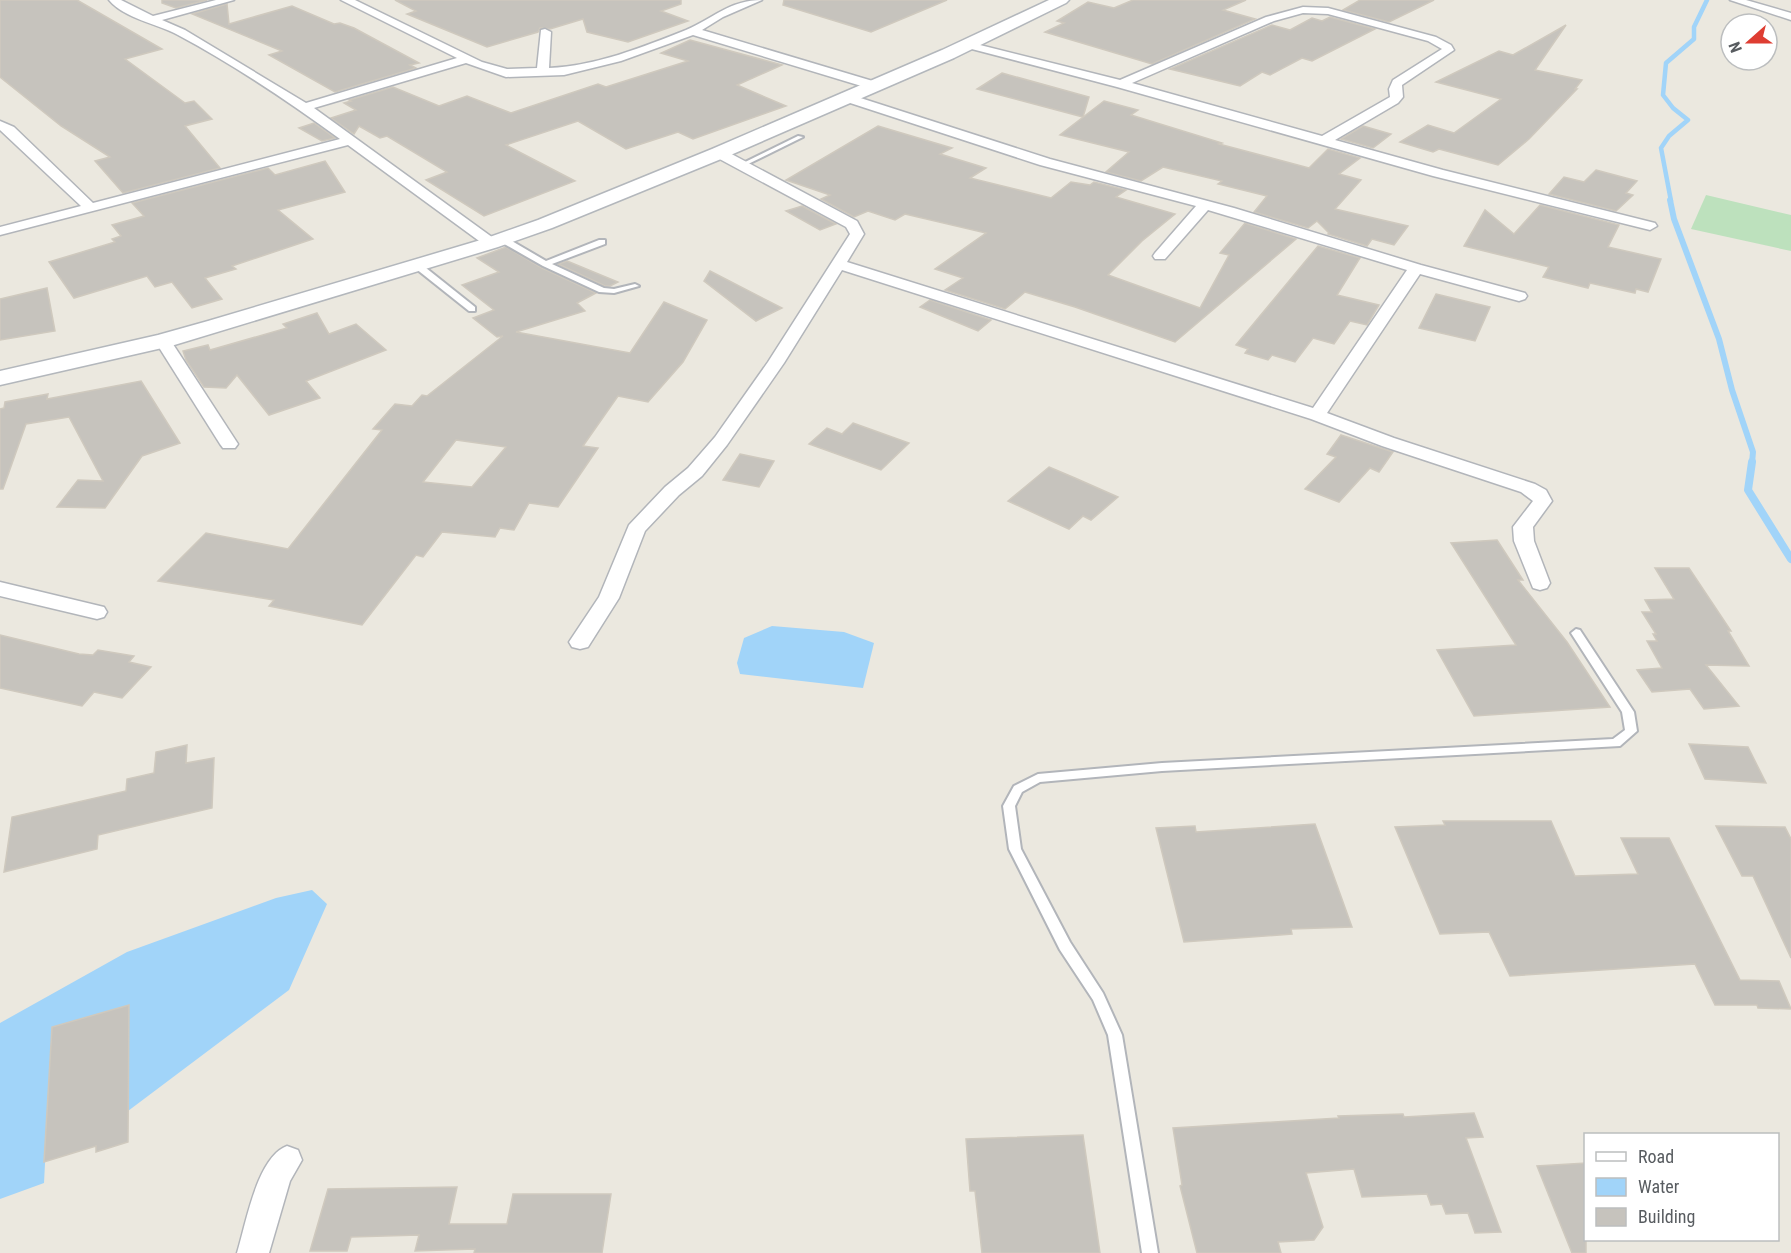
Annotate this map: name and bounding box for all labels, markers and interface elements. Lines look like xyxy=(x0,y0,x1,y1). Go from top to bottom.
north arrow xyxy=(1719,12,1779,72)
text: N xyxy=(1725,39,1746,55)
legend xyxy=(1584,1133,1779,1241)
text: Road xyxy=(1638,1146,1674,1167)
text: Water xyxy=(1638,1176,1680,1197)
text: Building xyxy=(1638,1206,1695,1227)

